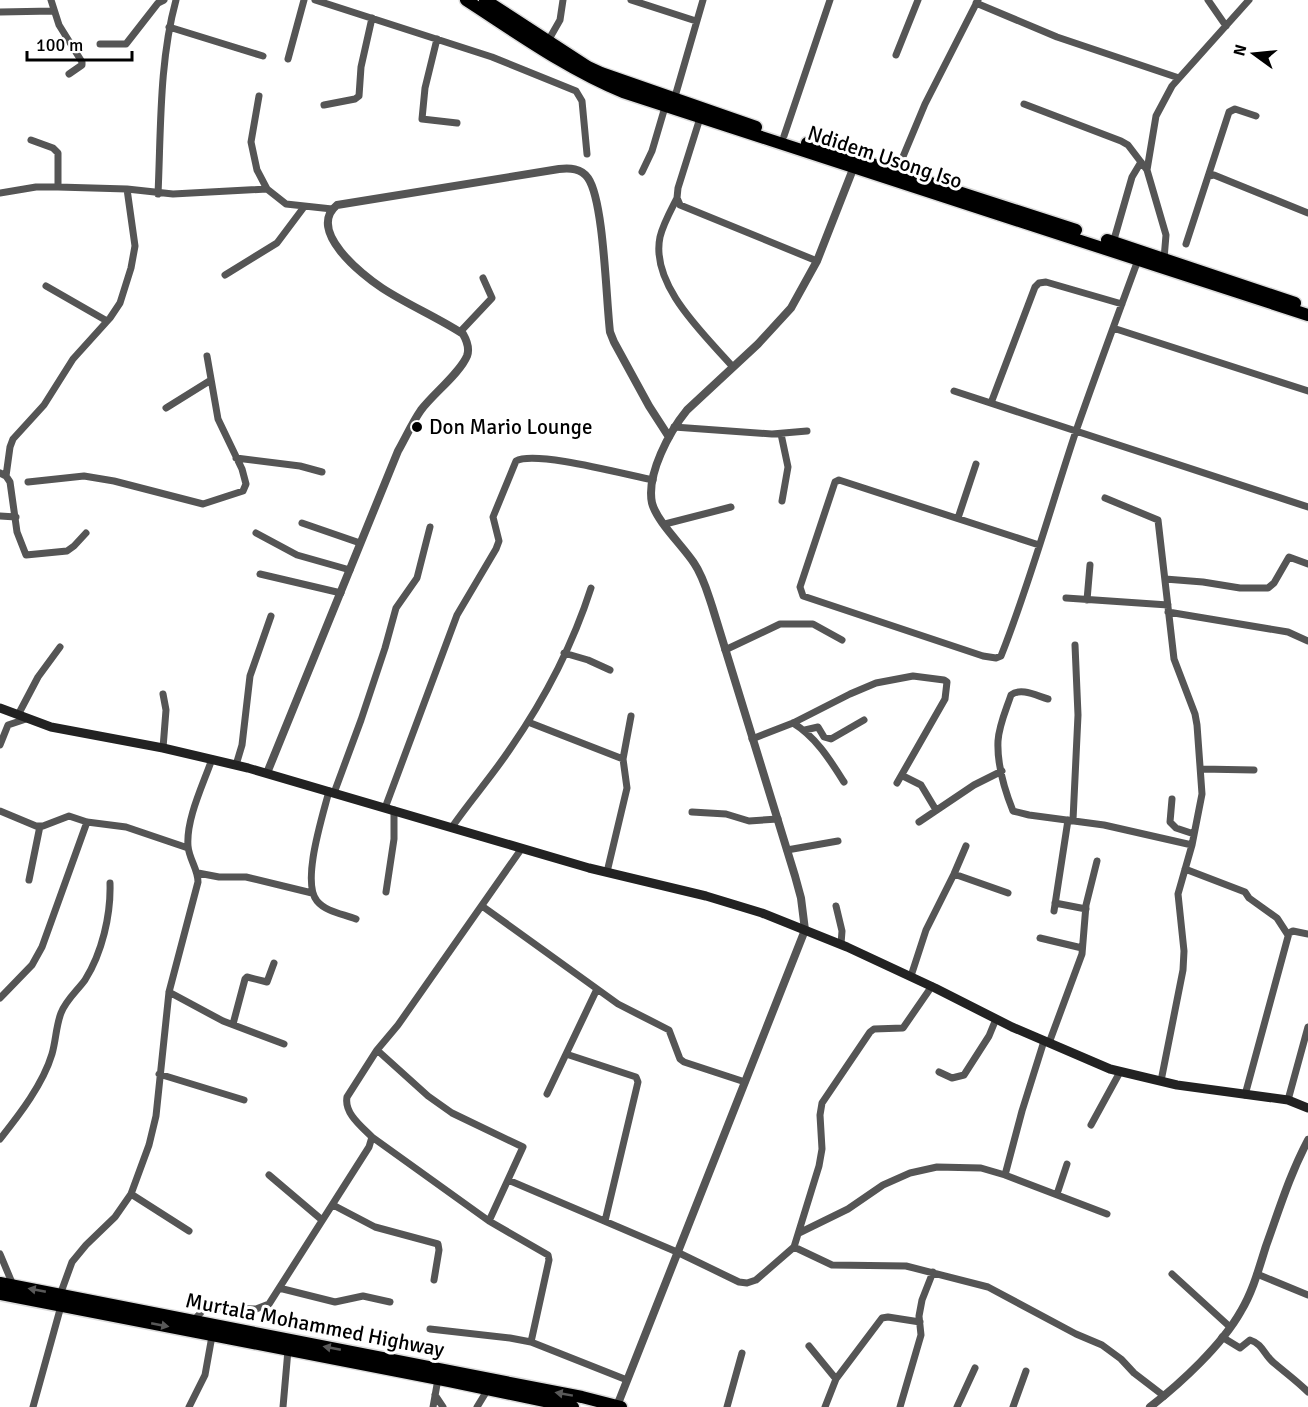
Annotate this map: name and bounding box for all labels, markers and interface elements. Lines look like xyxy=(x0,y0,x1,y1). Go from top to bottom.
scale bar xyxy=(27,24,132,62)
north arrow xyxy=(1224,24,1284,84)
text: 100 m xyxy=(36,34,83,56)
text: N xyxy=(1229,42,1252,58)
street label: Ndidem Usong Iso xyxy=(804,120,966,194)
place label: Don Mario Lounge xyxy=(429,414,592,440)
marker: Don Mario Lounge xyxy=(410,420,424,434)
one-way arrow xyxy=(27,1285,46,1294)
street label: Murtala Mohammed Highway xyxy=(183,1287,447,1363)
one-way arrow xyxy=(151,1321,170,1330)
one-way arrow xyxy=(322,1343,341,1352)
one-way arrow xyxy=(554,1389,573,1398)

